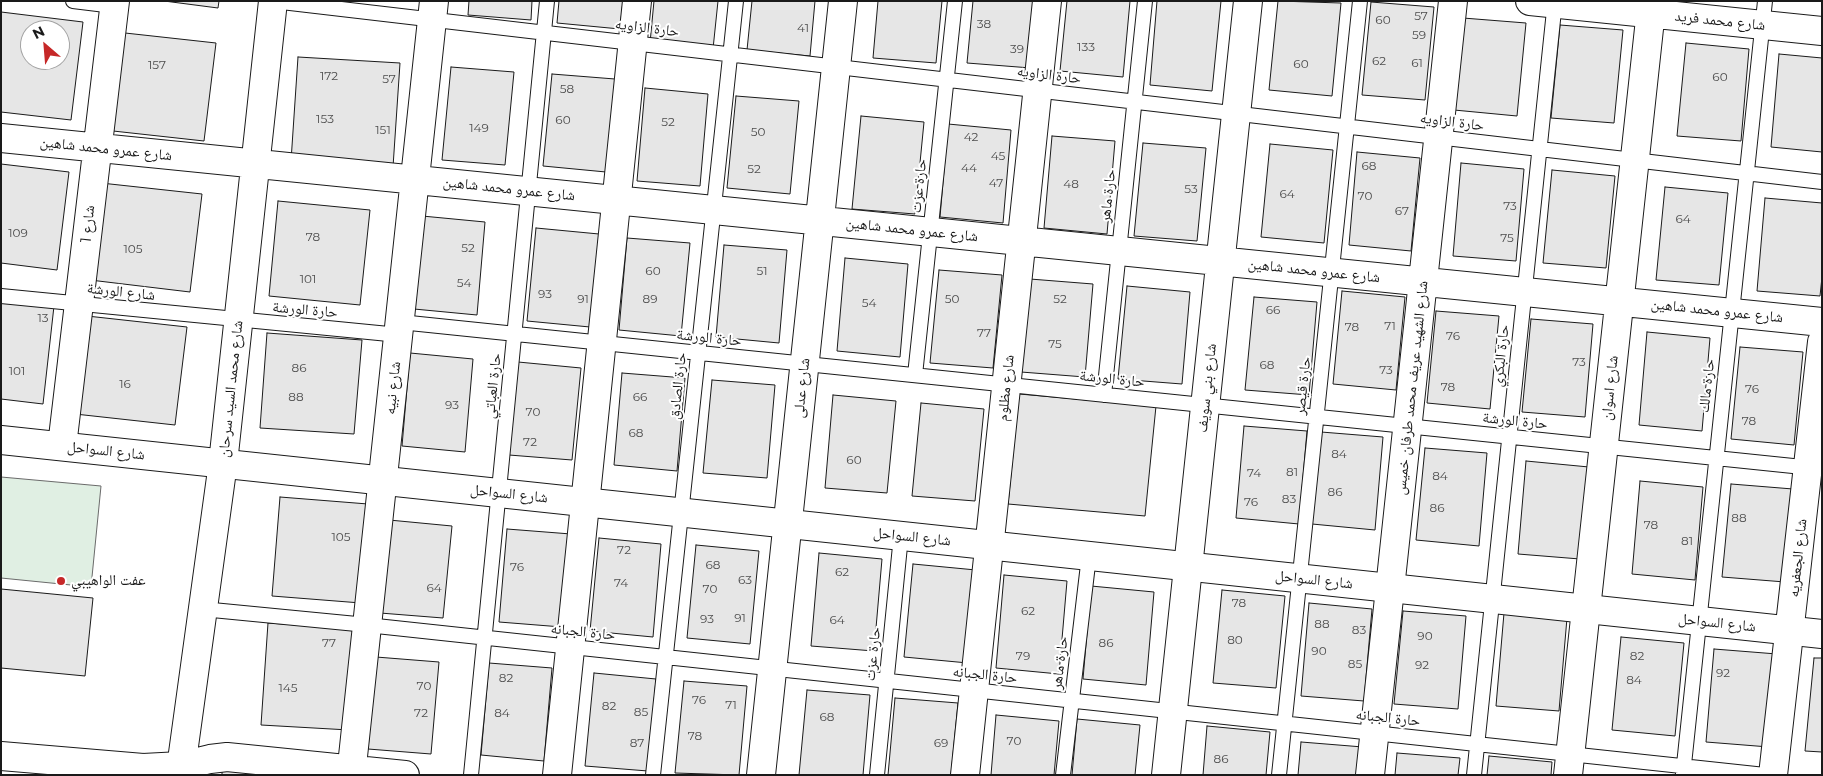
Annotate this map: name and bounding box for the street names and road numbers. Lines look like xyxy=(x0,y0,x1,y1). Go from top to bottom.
street label: شارع محمد فريد xyxy=(1674,7,1766,35)
street label: حارة الزاويه xyxy=(614,15,680,41)
street label: حارة الزاويه xyxy=(1016,62,1082,88)
street label: حارة الزاويه xyxy=(1419,109,1485,135)
street label: شارع عمرو محمد شاهين xyxy=(39,133,173,165)
street label: حارة عزت xyxy=(907,158,931,214)
street label: حارة ماهر xyxy=(1096,168,1120,224)
street label: شارع عمرو محمد شاهين xyxy=(442,173,576,205)
street label: شارع 1 xyxy=(77,204,99,244)
street label: شارع عمرو محمد شاهين xyxy=(845,214,979,246)
street label: شارع عمرو محمد شاهين xyxy=(1247,255,1381,287)
street label: شارع الورشة xyxy=(86,279,156,305)
street label: شارع الشهيد عريف محمد طرفان خميس xyxy=(1392,280,1432,496)
street label: شارع عمرو محمد شاهين xyxy=(1650,295,1784,327)
street label: حارة الورشة xyxy=(272,298,338,322)
street label: شارع محمد السيد سرحان xyxy=(215,320,247,458)
street label: حارة البكري xyxy=(1489,324,1513,388)
street label: حارة الورشة xyxy=(676,326,742,350)
street label: شارع بني سويف xyxy=(1193,343,1221,433)
street label: حارة العباتي xyxy=(481,352,505,420)
street label: حارة الصادق xyxy=(666,352,690,420)
street label: شارع مظلوم xyxy=(994,354,1018,422)
street label: شارع اسوان xyxy=(1598,355,1622,421)
street label: حارة قيصر xyxy=(1291,356,1315,416)
street label: شارع عدلى xyxy=(790,357,814,419)
street label: حارة مالك xyxy=(1695,358,1719,414)
street label: شارع نبيه xyxy=(381,361,405,415)
street label: حارة الورشة xyxy=(1079,367,1145,391)
street label: حارة الورشة xyxy=(1482,409,1548,433)
street label: شارع السواحل xyxy=(66,438,146,464)
street label: شارع السواحل xyxy=(469,481,549,507)
street label: شارع الجعفريه xyxy=(1785,518,1811,598)
street label: شارع السواحل xyxy=(872,524,952,550)
street label: شارع السواحل xyxy=(1274,567,1354,593)
street label: شارع السواحل xyxy=(1677,610,1757,636)
street label: حارة الجبانه xyxy=(550,620,616,644)
street label: حارة عزت xyxy=(861,626,885,682)
street label: حارة ماهر xyxy=(1048,635,1072,691)
street label: حارة الجبانه xyxy=(952,663,1018,687)
street label: حارة الجبانه xyxy=(1355,706,1421,730)

